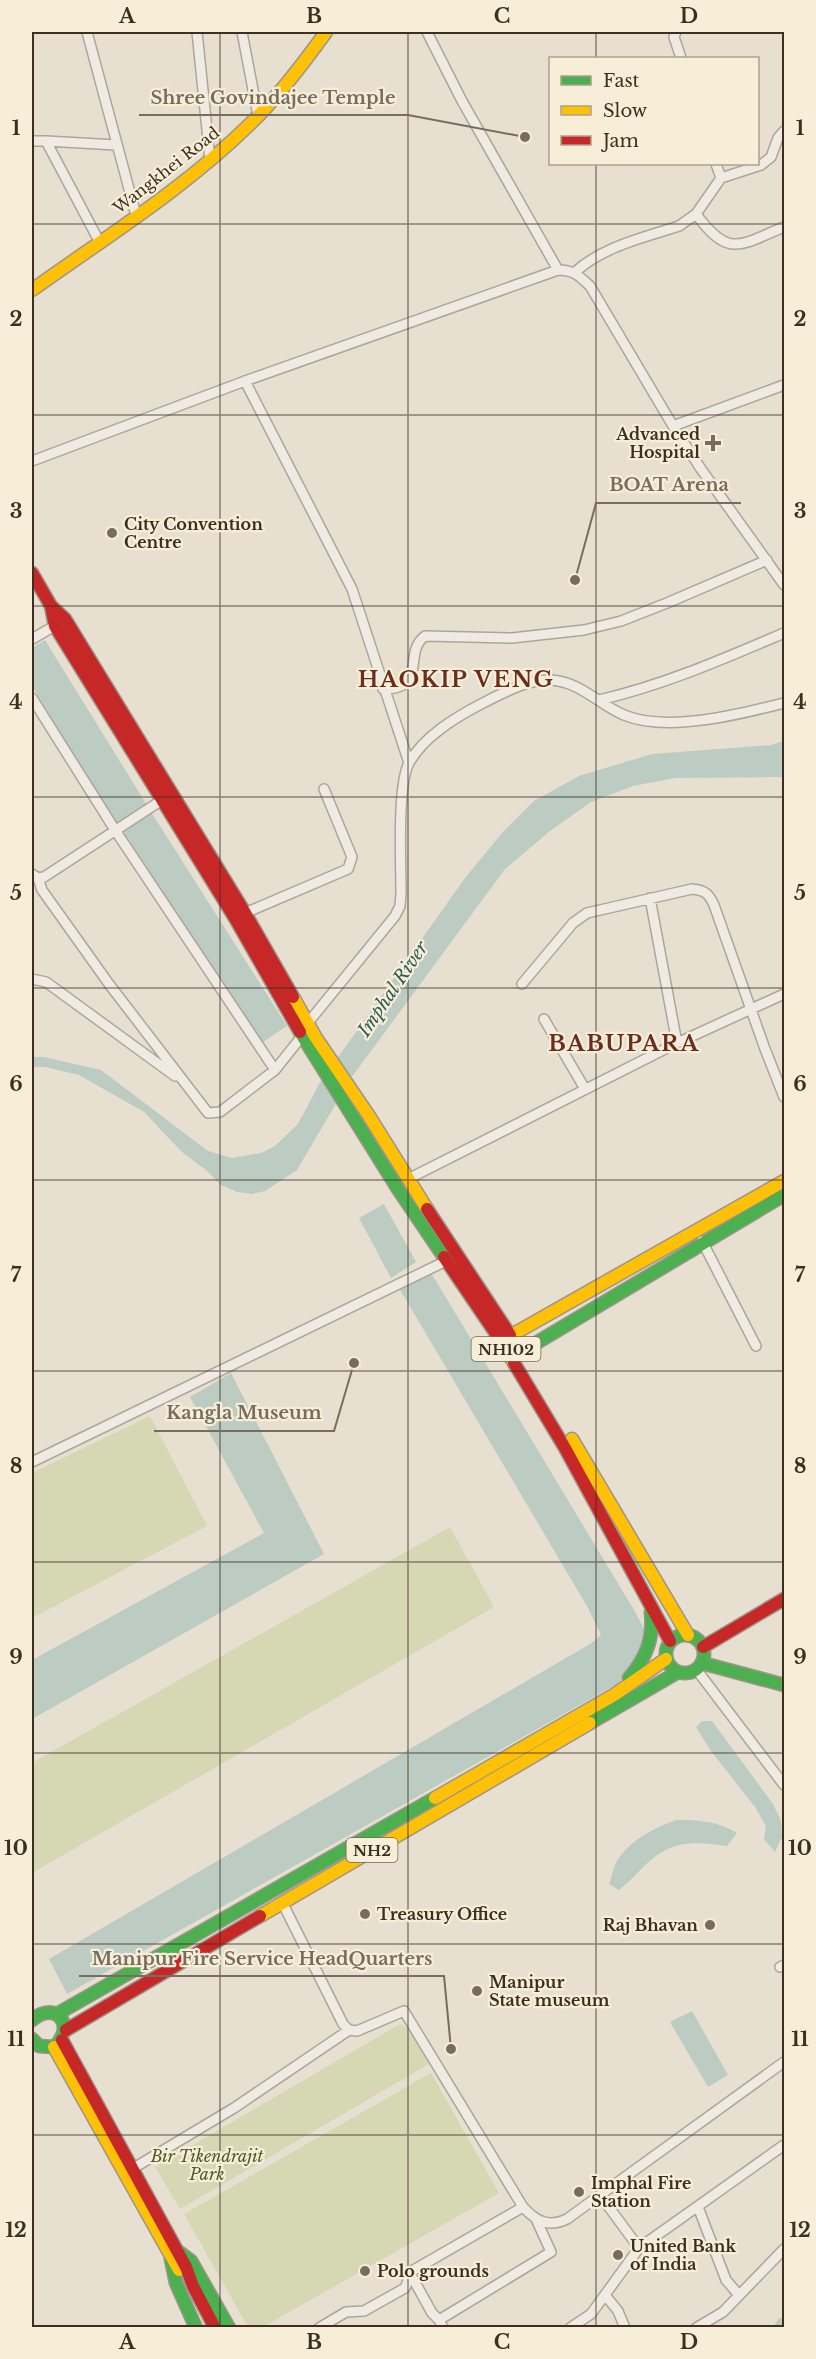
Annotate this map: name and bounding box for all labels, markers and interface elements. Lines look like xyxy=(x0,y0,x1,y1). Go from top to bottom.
text: A xyxy=(118,4,136,28)
text: B xyxy=(306,4,322,28)
text: C xyxy=(494,4,510,28)
text: D xyxy=(680,4,698,28)
legend xyxy=(549,57,759,165)
text: Fast xyxy=(603,70,640,92)
callout: Shree Govindajee Temple xyxy=(139,79,408,115)
text: Shree Govindajee Temple xyxy=(151,87,395,109)
text: Slow xyxy=(603,100,648,122)
text: 1 xyxy=(12,116,21,140)
text: 1 xyxy=(796,116,805,140)
street label: Wangkhei Road xyxy=(108,122,223,218)
text: Jam xyxy=(601,130,639,152)
text: 2 xyxy=(9,307,23,331)
text: 2 xyxy=(793,307,807,331)
place label: Advanced Hospital xyxy=(615,424,700,462)
marker: Advanced Hospital xyxy=(704,434,722,452)
callout: BOAT Arena xyxy=(596,467,741,503)
text: BOAT Arena xyxy=(609,474,730,496)
text: 3 xyxy=(10,499,22,523)
text: 3 xyxy=(794,499,806,523)
place label: City Convention Centre xyxy=(124,514,263,552)
marker: City Convention Centre xyxy=(105,526,119,540)
district label: HAOKIP VENG xyxy=(358,666,554,693)
text: 4 xyxy=(9,690,23,714)
text: 4 xyxy=(793,690,807,714)
text: 5 xyxy=(10,881,22,905)
text: 5 xyxy=(794,881,806,905)
water label: Imphal River xyxy=(353,937,433,1042)
district label: BABUPARA xyxy=(548,1030,700,1057)
text: 6 xyxy=(9,1072,23,1096)
text: 6 xyxy=(793,1072,807,1096)
text: 7 xyxy=(11,1263,22,1287)
text: 7 xyxy=(795,1263,806,1287)
road number: NH102 xyxy=(472,1337,540,1361)
callout: Kangla Museum xyxy=(154,1395,334,1431)
text: Kangla Museum xyxy=(166,1402,322,1424)
text: 8 xyxy=(10,1454,22,1478)
text: 8 xyxy=(794,1454,806,1478)
text: 9 xyxy=(9,1645,23,1669)
text: 9 xyxy=(793,1645,807,1669)
text: 10 xyxy=(4,1836,28,1860)
text: 10 xyxy=(788,1836,812,1860)
road number: NH2 xyxy=(346,1838,398,1862)
place label: Treasury Office xyxy=(377,1904,507,1924)
marker: Treasury Office xyxy=(358,1907,372,1921)
place label: Raj Bhavan xyxy=(603,1915,698,1935)
marker: Raj Bhavan xyxy=(703,1918,717,1932)
callout: Manipur Fire Service HeadQuarters xyxy=(79,1940,444,1976)
text: Manipur Fire Service HeadQuarters xyxy=(92,1948,432,1970)
place label: Manipur State museum xyxy=(489,1972,610,2010)
marker: Manipur State museum xyxy=(470,1984,484,1998)
text: 11 xyxy=(7,2027,25,2051)
text: 11 xyxy=(791,2027,809,2051)
park label: Bir Tikendrajit Park xyxy=(150,2146,263,2184)
place label: Imphal Fire Station xyxy=(591,2173,691,2211)
marker: Imphal Fire Station xyxy=(572,2185,586,2199)
text: 12 xyxy=(5,2218,27,2242)
text: 12 xyxy=(789,2218,811,2242)
place label: United Bank of India xyxy=(630,2236,736,2274)
marker: United Bank of India xyxy=(611,2248,625,2262)
place label: Polo grounds xyxy=(377,2261,489,2281)
marker: Polo grounds xyxy=(358,2264,372,2278)
text: A xyxy=(118,2330,136,2354)
text: B xyxy=(306,2330,322,2354)
text: C xyxy=(494,2330,510,2354)
text: D xyxy=(680,2330,698,2354)

